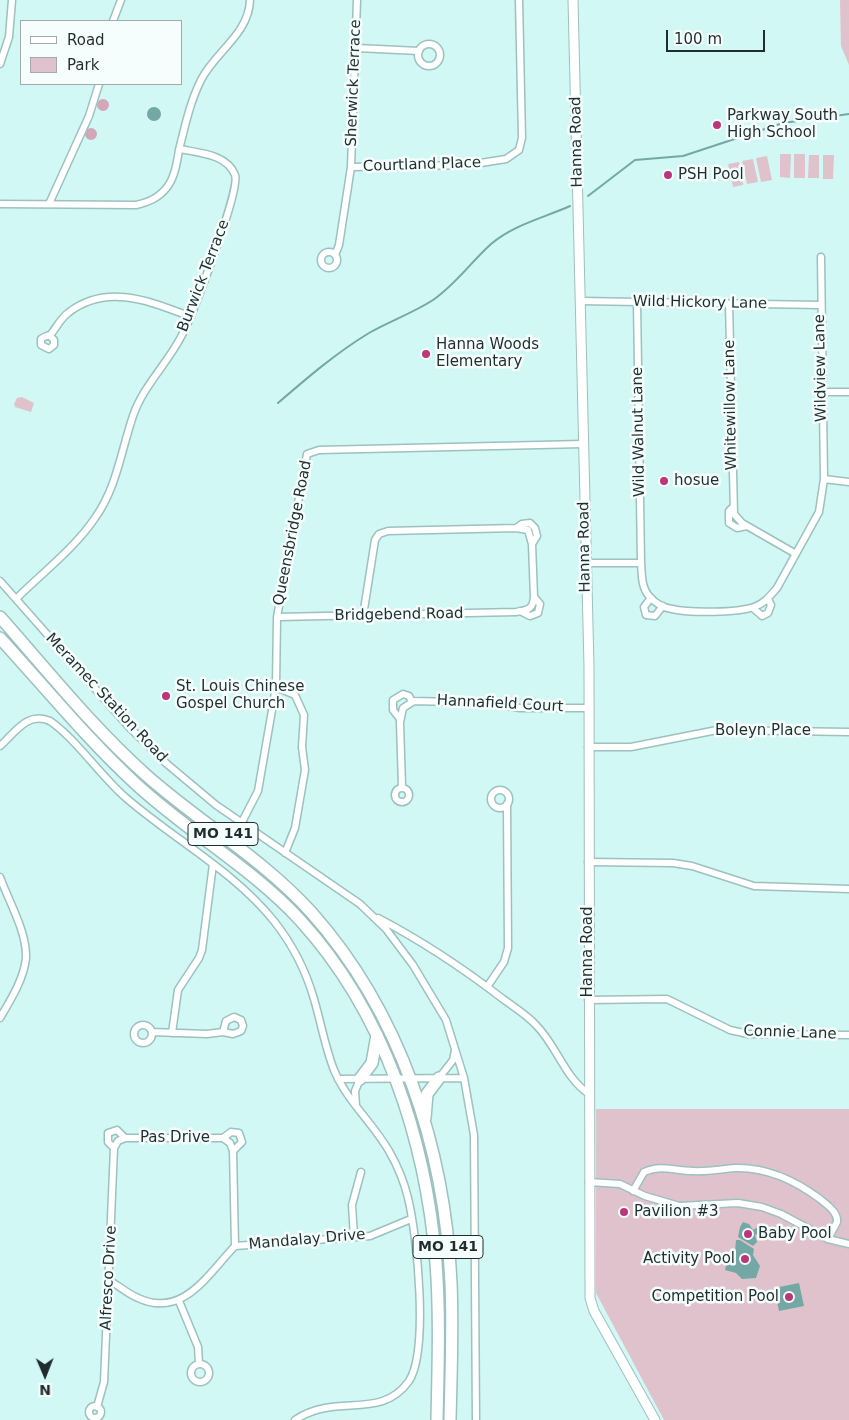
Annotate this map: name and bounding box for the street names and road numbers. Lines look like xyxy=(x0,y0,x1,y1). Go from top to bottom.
street label: Sherwick Terrace xyxy=(343,19,365,147)
street label: Hanna Road xyxy=(567,96,587,188)
street label: Courtland Place xyxy=(363,154,481,176)
street label: Burwick Terrace xyxy=(174,217,234,335)
street label: Wild Hickory Lane xyxy=(633,293,767,313)
street label: Wildview Lane xyxy=(811,314,831,422)
street label: Whitewillow Lane xyxy=(721,339,741,471)
street label: Wild Walnut Lane xyxy=(629,367,649,497)
street label: Queensbridge Road xyxy=(270,459,316,607)
street label: Hanna Road xyxy=(575,501,595,593)
street label: Bridgebend Road xyxy=(334,605,464,625)
street label: Meramec Station Road xyxy=(41,630,171,766)
street label: Hannafield Court xyxy=(436,692,564,716)
street label: Boleyn Place xyxy=(715,722,811,740)
road number: MO 141 xyxy=(188,822,258,846)
street label: Hanna Road xyxy=(579,906,597,998)
street label: Connie Lane xyxy=(743,1022,837,1044)
street label: Pas Drive xyxy=(140,1129,210,1147)
street label: Alfresco Drive xyxy=(97,1225,121,1331)
street label: Mandalay Drive xyxy=(248,1226,366,1254)
road number: MO 141 xyxy=(413,1236,483,1258)

